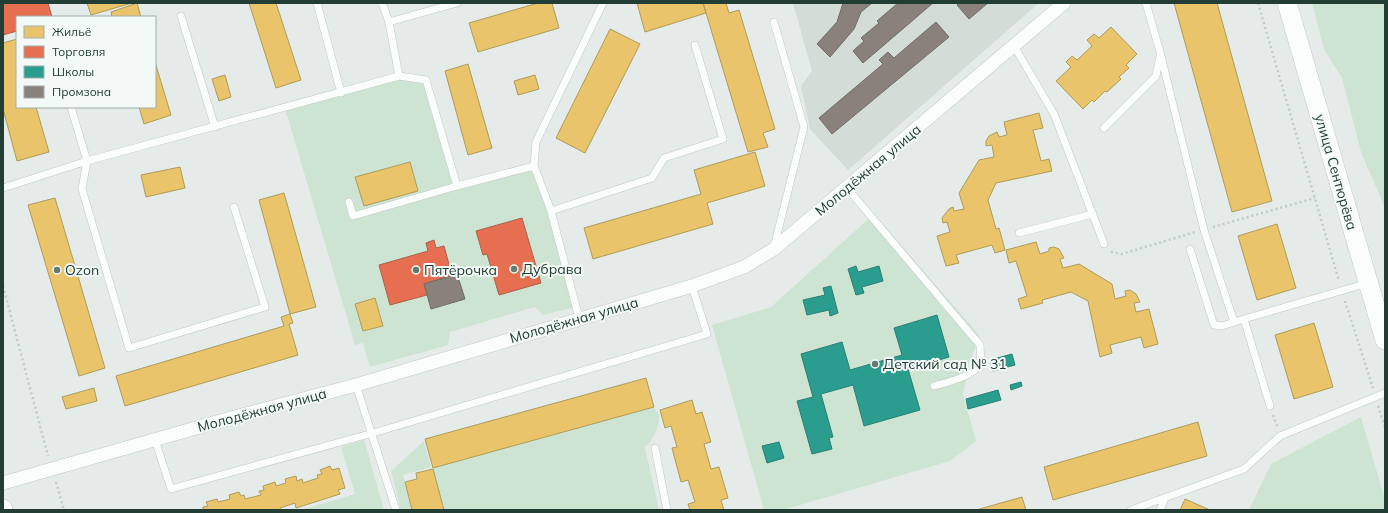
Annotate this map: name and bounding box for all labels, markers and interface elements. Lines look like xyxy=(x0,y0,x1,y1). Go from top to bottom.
legend xyxy=(16,16,156,108)
text: Жильё xyxy=(52,24,92,39)
text: Торговля xyxy=(52,44,105,59)
text: Школы xyxy=(52,64,94,79)
text: Промзона xyxy=(52,84,111,99)
street label: улица Сентюрёва xyxy=(1311,112,1361,232)
street label: Молодёжная улица xyxy=(811,120,925,220)
place label: Дубрава xyxy=(522,260,582,278)
place label: Ozon xyxy=(65,261,99,279)
place label: Пятёрочка xyxy=(424,261,497,279)
marker: Дубрава xyxy=(509,264,519,274)
marker: Ozon xyxy=(52,265,62,275)
marker: Пятёрочка xyxy=(411,265,421,275)
street label: Молодёжная улица xyxy=(508,293,640,347)
place label: Детский сад № 31 xyxy=(883,355,1007,373)
marker: Детский сад № 31 xyxy=(870,359,880,369)
street label: Молодёжная улица xyxy=(195,384,329,436)

